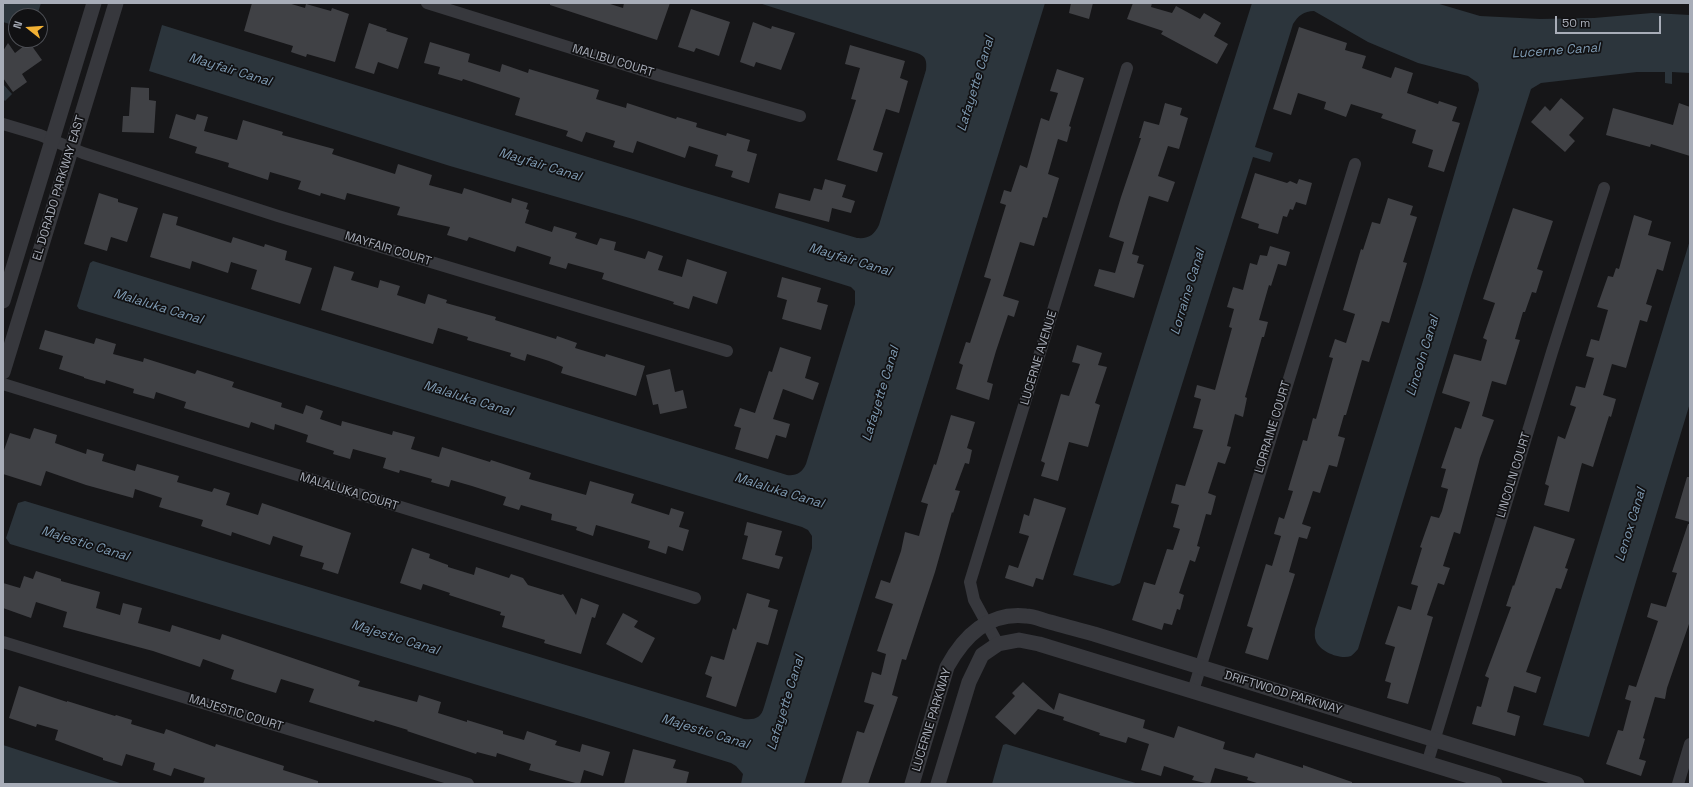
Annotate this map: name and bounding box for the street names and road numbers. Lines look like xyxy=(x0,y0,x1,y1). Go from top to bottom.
street label: MALIBU COURT xyxy=(570,42,656,80)
street label: EL DORADO PARKWAY EAST xyxy=(30,114,88,262)
street label: MAYFAIR COURT xyxy=(343,229,433,269)
street label: LUCERNE AVENUE xyxy=(1018,309,1060,407)
street label: LORRAINE COURT xyxy=(1252,379,1294,475)
street label: LINCOLN COURT xyxy=(1494,430,1534,520)
street label: MALALUKA COURT xyxy=(298,470,400,514)
street label: LUCERNE PARKWAY xyxy=(909,667,955,773)
street label: DRIFTWOOD PARKWAY xyxy=(1222,668,1344,718)
street label: MAJESTIC COURT xyxy=(187,692,285,734)

